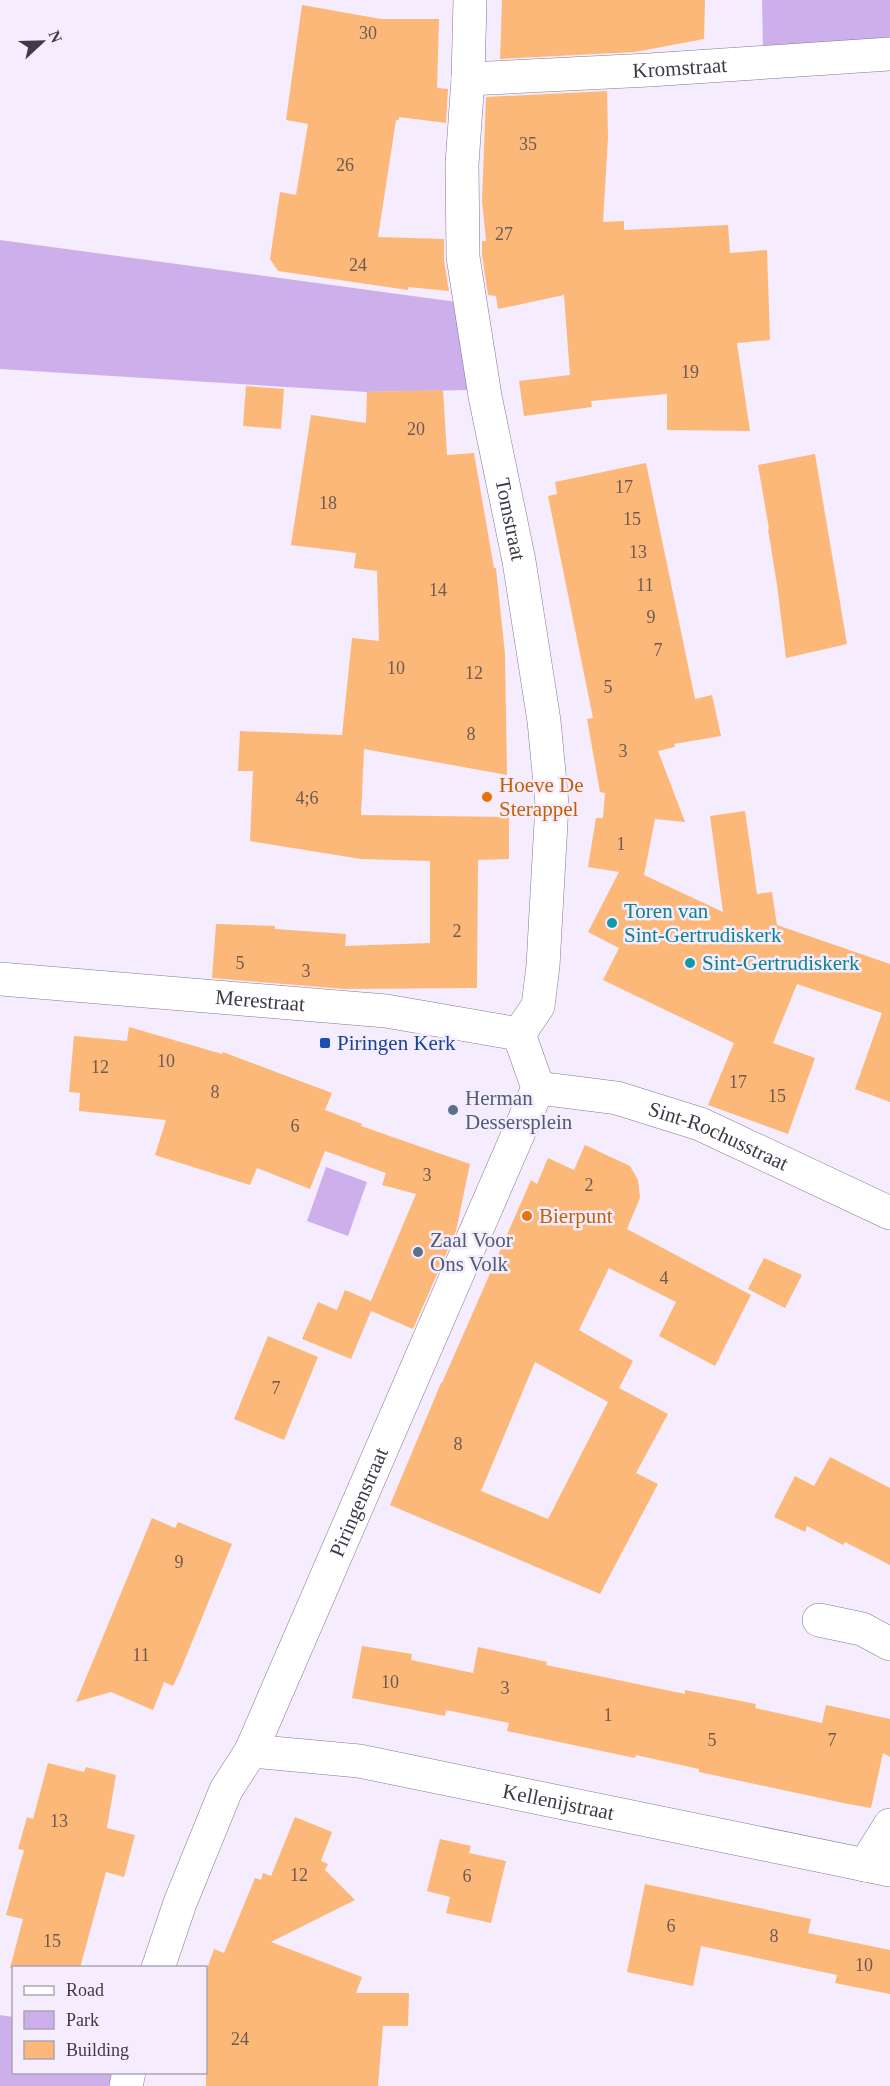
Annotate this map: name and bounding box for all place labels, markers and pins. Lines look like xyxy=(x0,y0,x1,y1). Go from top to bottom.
place label: Hoeve De Sterappel xyxy=(499,773,584,821)
marker: Hoeve De Sterappel xyxy=(480,790,494,804)
place label: Toren van Sint-Gertrudiskerk xyxy=(624,899,782,947)
marker: Toren van Sint-Gertrudiskerk xyxy=(605,916,619,930)
place label: Sint-Gertrudiskerk xyxy=(702,951,860,975)
marker: Sint-Gertrudiskerk xyxy=(683,956,697,970)
place label: Piringen Kerk xyxy=(337,1031,456,1055)
marker: Piringen Kerk xyxy=(318,1036,332,1050)
place label: Herman Dessersplein xyxy=(465,1086,573,1134)
marker: Herman Dessersplein xyxy=(446,1103,460,1117)
place label: Bierpunt xyxy=(539,1204,613,1228)
marker: Bierpunt xyxy=(520,1209,534,1223)
place label: Zaal Voor Ons Volk xyxy=(430,1228,513,1276)
marker: Zaal Voor Ons Volk xyxy=(411,1245,425,1259)

